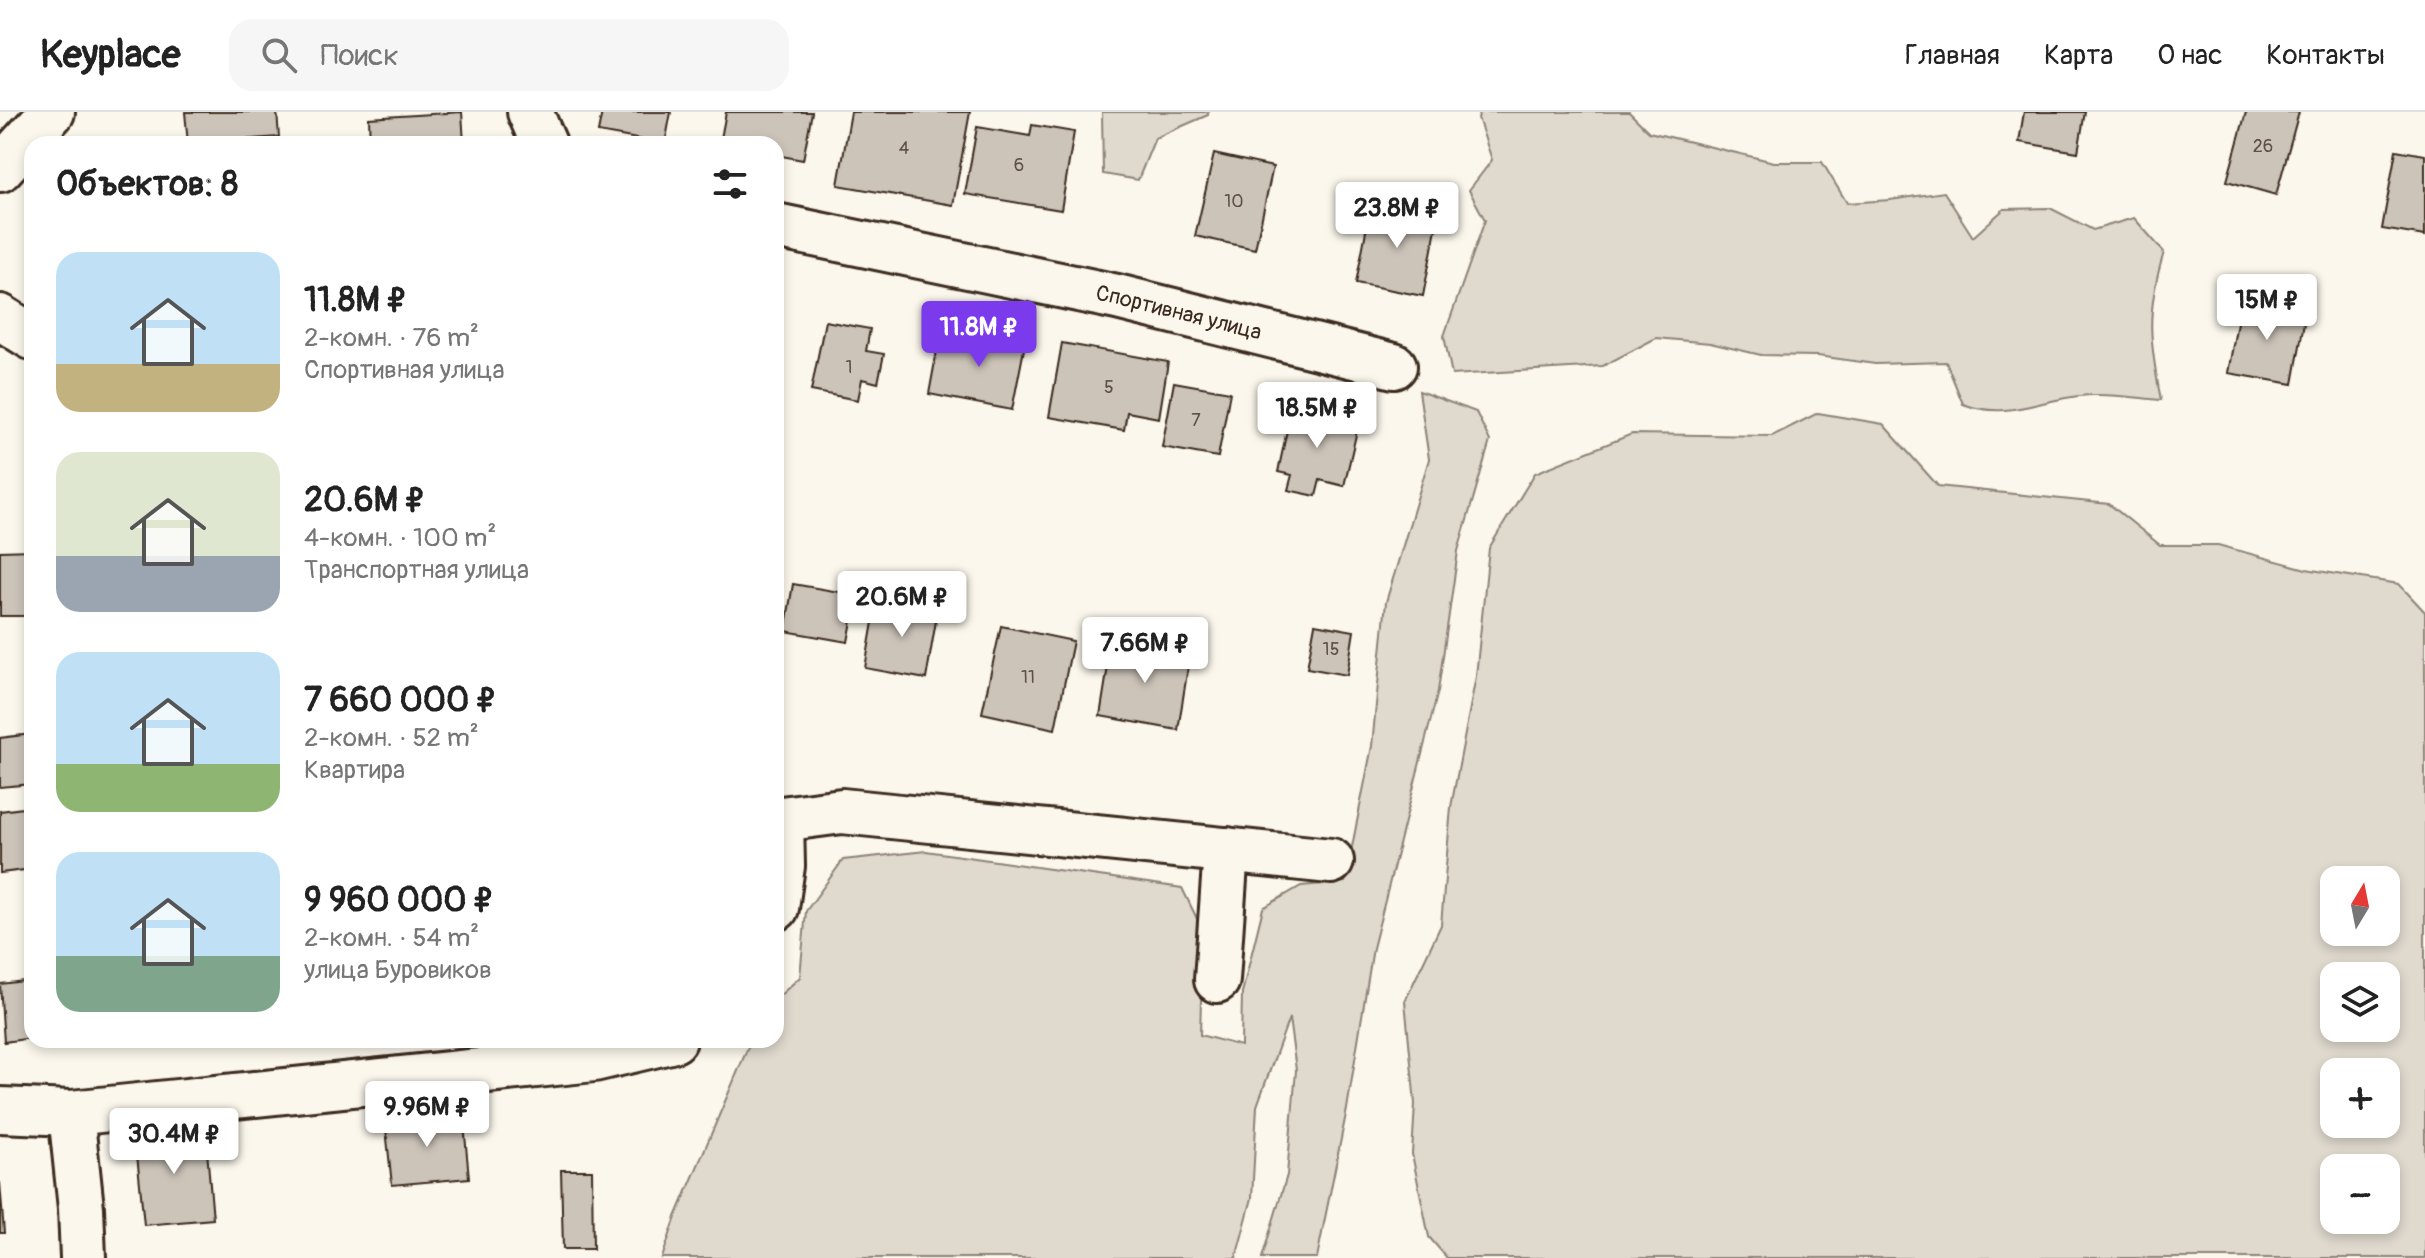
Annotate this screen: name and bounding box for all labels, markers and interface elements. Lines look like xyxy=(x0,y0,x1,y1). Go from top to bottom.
search box xyxy=(229,19,789,91)
text: Keyplace xyxy=(40,31,181,79)
icon: search xyxy=(257,33,301,77)
text: Поиск xyxy=(321,37,399,74)
text: Главная xyxy=(1905,38,2000,73)
text: Карта xyxy=(2044,38,2113,73)
text: О нас xyxy=(2157,38,2222,73)
text: Контакты xyxy=(2266,38,2385,73)
house number: 26 xyxy=(2253,135,2273,158)
house number: 4 xyxy=(899,137,910,160)
house number: 6 xyxy=(1014,154,1024,177)
icon: filters xyxy=(708,162,752,206)
text: Объектов: 8 xyxy=(56,163,238,206)
pin: 23.8M ₽ xyxy=(1323,182,1471,250)
house number: 10 xyxy=(1224,190,1244,213)
text: 23.8M ₽ xyxy=(1353,192,1441,224)
pin: 15M ₽ xyxy=(2211,274,2323,342)
text: 11.8M ₽ xyxy=(304,279,407,322)
street label: Спортивная улица xyxy=(1093,279,1265,347)
icon: home xyxy=(120,284,216,380)
text: 15M ₽ xyxy=(2235,284,2299,316)
pin: 11.8M ₽ xyxy=(905,301,1053,369)
text: 11.8M ₽ xyxy=(939,311,1019,343)
text: 2-комн. · 76 m² xyxy=(304,322,479,354)
text: Спортивная улица xyxy=(304,354,505,386)
house number: 1 xyxy=(845,356,853,379)
house number: 5 xyxy=(1104,376,1114,399)
pin: 18.5M ₽ xyxy=(1243,382,1391,450)
text: 18.5M ₽ xyxy=(1275,392,1359,424)
house number: 7 xyxy=(1191,409,1201,432)
text: 20.6M ₽ xyxy=(304,479,426,522)
icon: home xyxy=(120,484,216,580)
text: 4-комн. · 100 m² xyxy=(304,522,496,554)
text: Транспортная улица xyxy=(304,554,529,586)
pin: 20.6M ₽ xyxy=(828,571,976,639)
text: 20.6M ₽ xyxy=(855,581,949,613)
pin: 7.66M ₽ xyxy=(1071,617,1219,685)
text: 7.66M ₽ xyxy=(1100,627,1190,659)
house number: 15 xyxy=(1323,638,1339,661)
house number: 11 xyxy=(1021,666,1035,689)
text: 7 660 000 ₽ xyxy=(304,679,497,722)
icon: home xyxy=(120,684,216,780)
text: 2-комн. · 52 m² xyxy=(304,722,479,754)
text: Квартира xyxy=(304,754,405,786)
north arrow xyxy=(2320,866,2400,946)
map controls xyxy=(2320,866,2400,1234)
text: 9 960 000 ₽ xyxy=(304,879,494,922)
icon: home xyxy=(120,884,216,980)
text: 2-комн. · 54 m² xyxy=(304,922,479,954)
text: улица Буровиков xyxy=(304,954,492,986)
button: layers xyxy=(2320,962,2400,1042)
button: + xyxy=(2320,1058,2400,1138)
pin: 9.96M ₽ xyxy=(353,1081,501,1149)
text: 9.96M ₽ xyxy=(383,1091,471,1123)
pin: 30.4M ₽ xyxy=(100,1108,248,1176)
text: 30.4M ₽ xyxy=(127,1118,221,1150)
button: − xyxy=(2320,1154,2400,1234)

